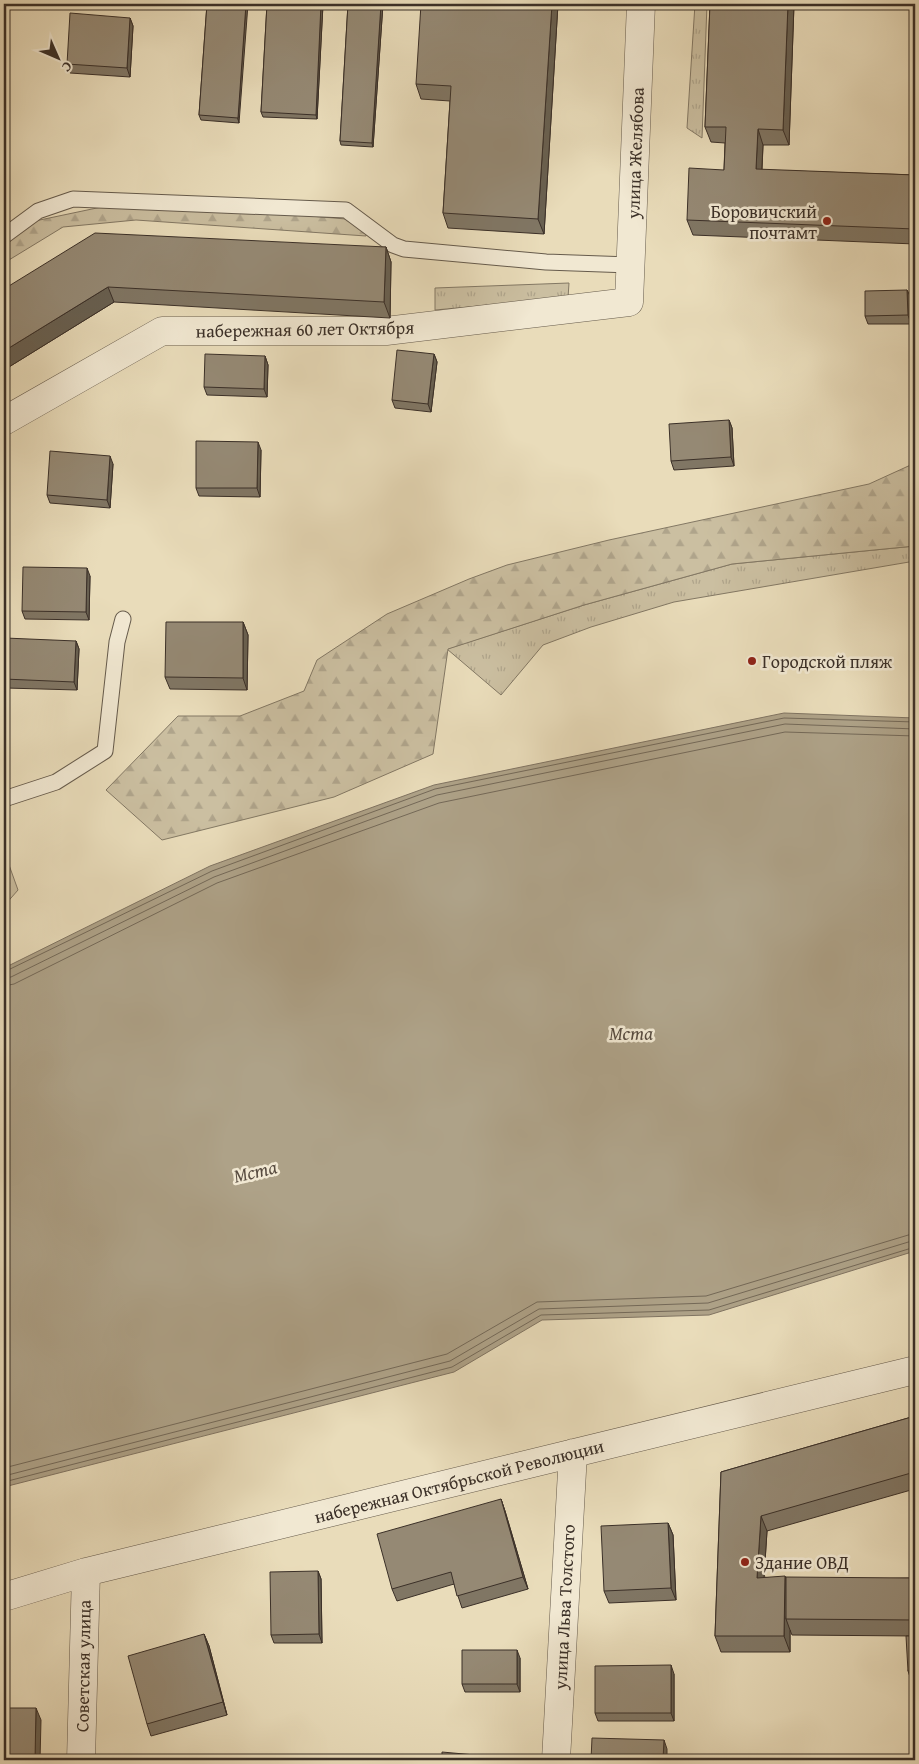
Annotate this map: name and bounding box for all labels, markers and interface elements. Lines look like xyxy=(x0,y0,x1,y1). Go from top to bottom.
north arrow xyxy=(32,32,82,82)
text: С xyxy=(57,57,77,77)
street label: улица Желябова xyxy=(619,86,651,220)
place label: Боровичский почтамт xyxy=(711,198,817,246)
marker: Боровичский почтамт xyxy=(821,215,833,227)
street label: набережная 60 лет Октября xyxy=(195,314,415,344)
place label: Городской пляж xyxy=(762,648,893,675)
marker: Городской пляж xyxy=(746,655,758,667)
water label: Мста xyxy=(609,1019,653,1047)
water label: Мста xyxy=(230,1152,280,1190)
street label: набережная Октябрьской Революции xyxy=(311,1432,607,1530)
street label: улица Льва Толстого xyxy=(546,1524,582,1691)
place label: Здание ОВД xyxy=(755,1549,849,1576)
marker: Здание ОВД xyxy=(739,1556,751,1568)
street label: Советская улица xyxy=(68,1599,98,1732)

